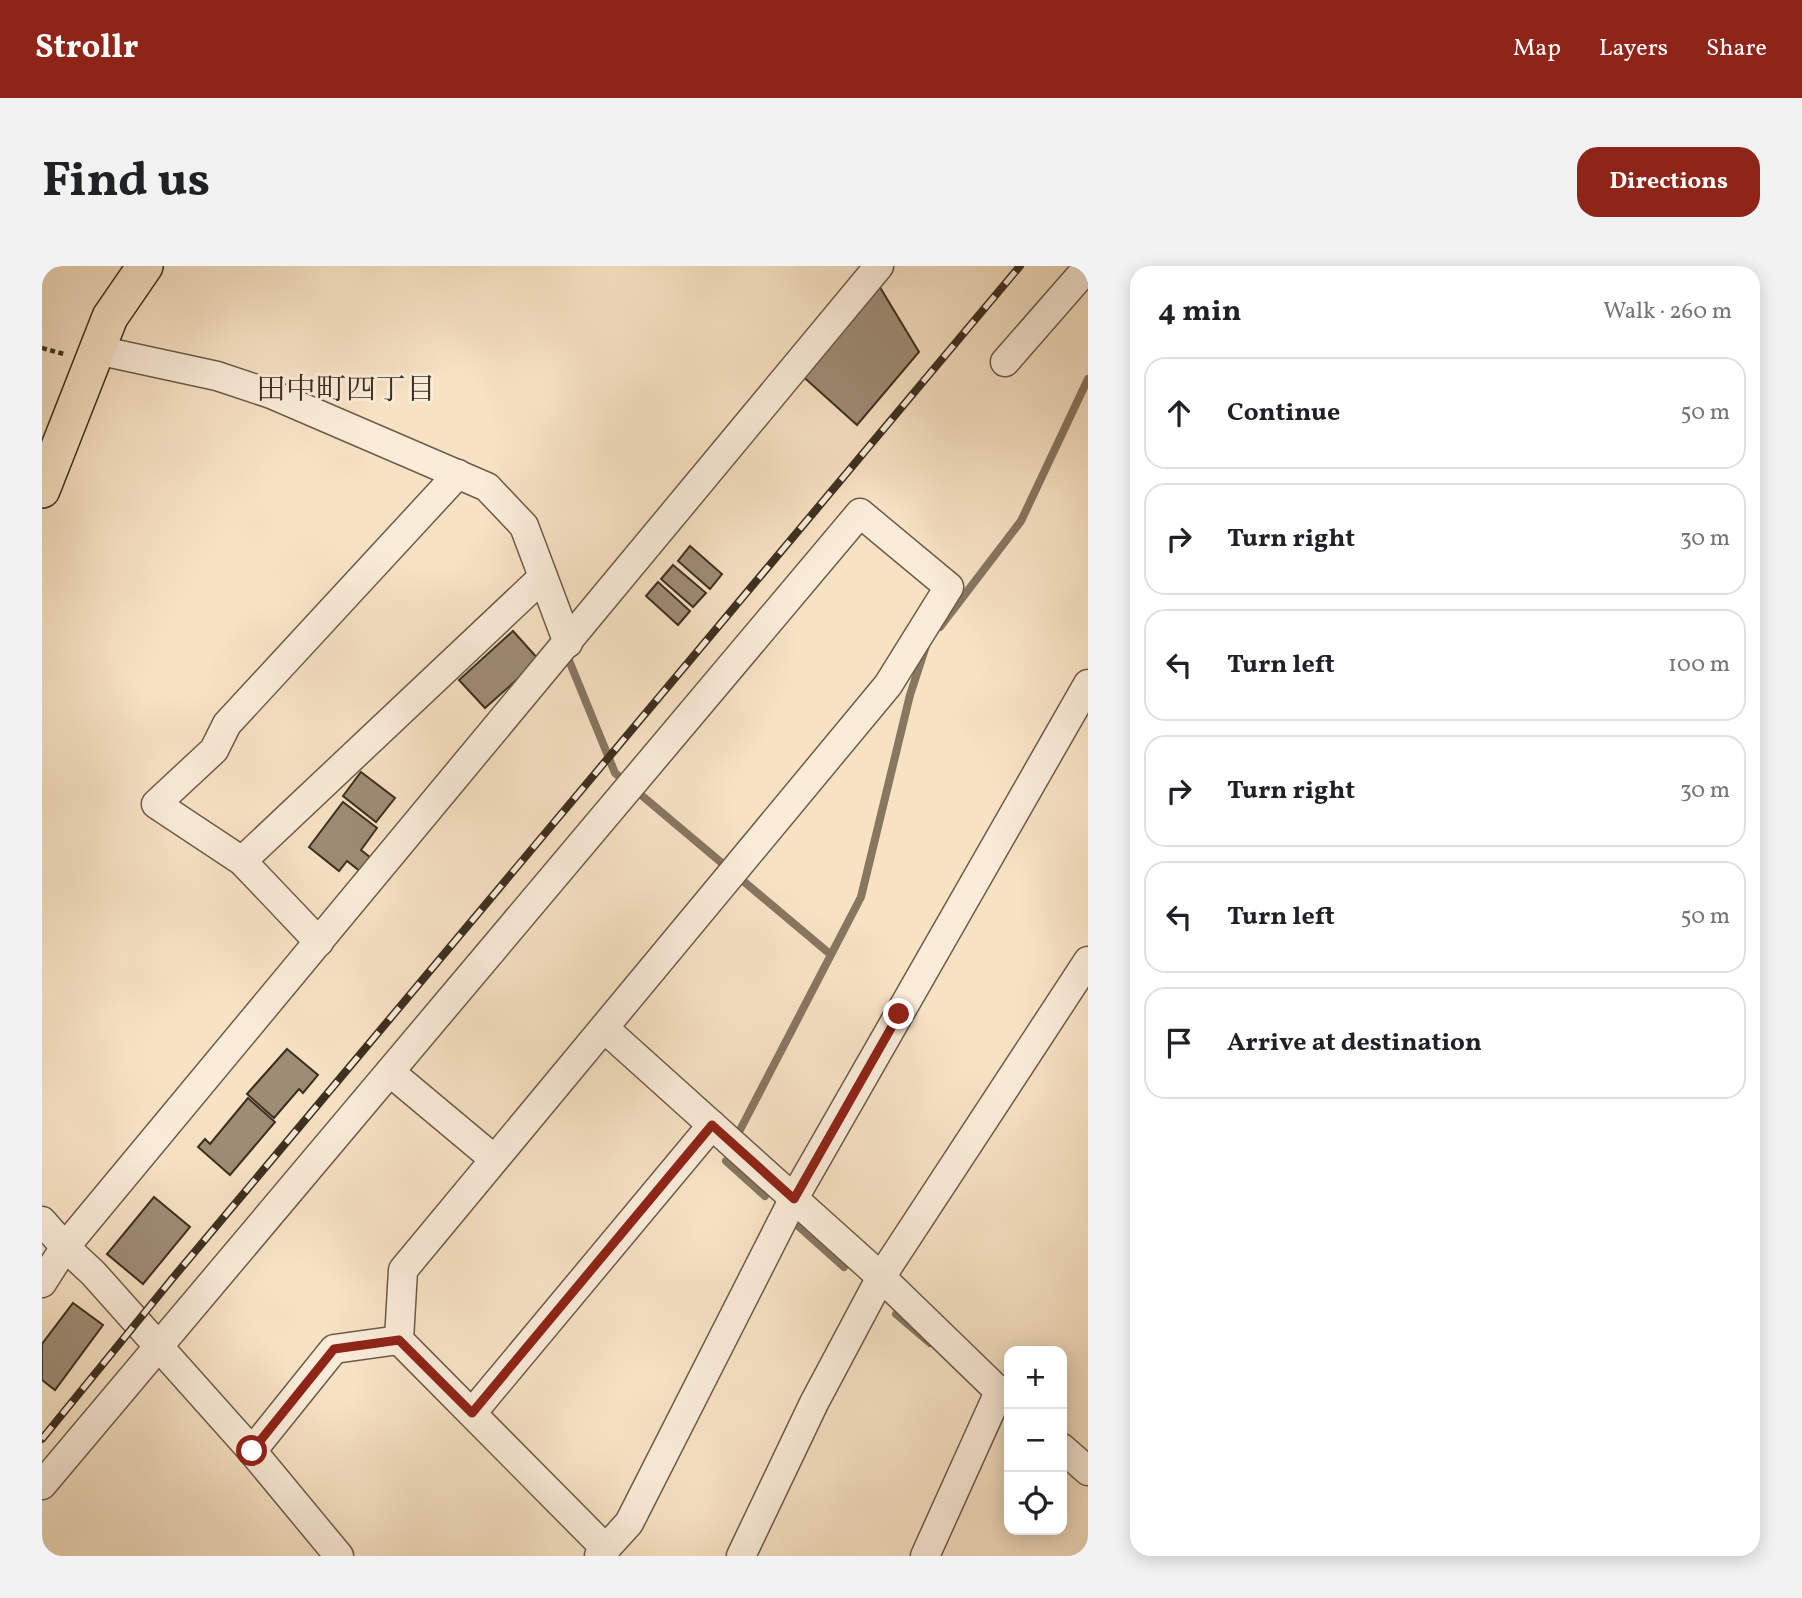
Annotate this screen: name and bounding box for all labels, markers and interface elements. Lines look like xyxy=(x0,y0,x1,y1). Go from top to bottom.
text: Strollr xyxy=(35,26,138,72)
text: Map xyxy=(1513,32,1561,66)
text: Layers xyxy=(1599,32,1668,66)
text: Share xyxy=(1706,32,1767,66)
button: Directions xyxy=(1577,147,1760,217)
text: Find us xyxy=(42,148,210,217)
text: 4 min xyxy=(1158,291,1242,333)
text: Walk · 260 m xyxy=(1603,296,1732,328)
district label: 田中町四丁目 xyxy=(256,370,436,412)
icon: ahead xyxy=(1160,394,1198,432)
text: Continue xyxy=(1227,395,1340,431)
text: 50 m xyxy=(1681,397,1730,429)
icon: right xyxy=(1160,520,1198,558)
text: Turn right xyxy=(1227,521,1355,557)
text: 30 m xyxy=(1680,523,1730,555)
icon: left xyxy=(1160,646,1198,684)
text: Turn left xyxy=(1227,647,1335,683)
text: 100 m xyxy=(1668,649,1730,681)
icon: right xyxy=(1160,772,1198,810)
text: Turn right xyxy=(1227,773,1355,809)
text: 30 m xyxy=(1680,775,1730,807)
icon: left xyxy=(1160,898,1198,936)
text: Turn left xyxy=(1227,899,1335,935)
text: 50 m xyxy=(1681,901,1730,933)
route end xyxy=(883,998,914,1029)
icon: arrive xyxy=(1160,1024,1198,1062)
text: Arrive at destination xyxy=(1227,1025,1482,1061)
map controls xyxy=(1004,1346,1067,1535)
button: + xyxy=(1004,1346,1067,1409)
button: − xyxy=(1004,1409,1067,1472)
route start xyxy=(236,1435,267,1466)
button: locate xyxy=(1004,1472,1067,1535)

